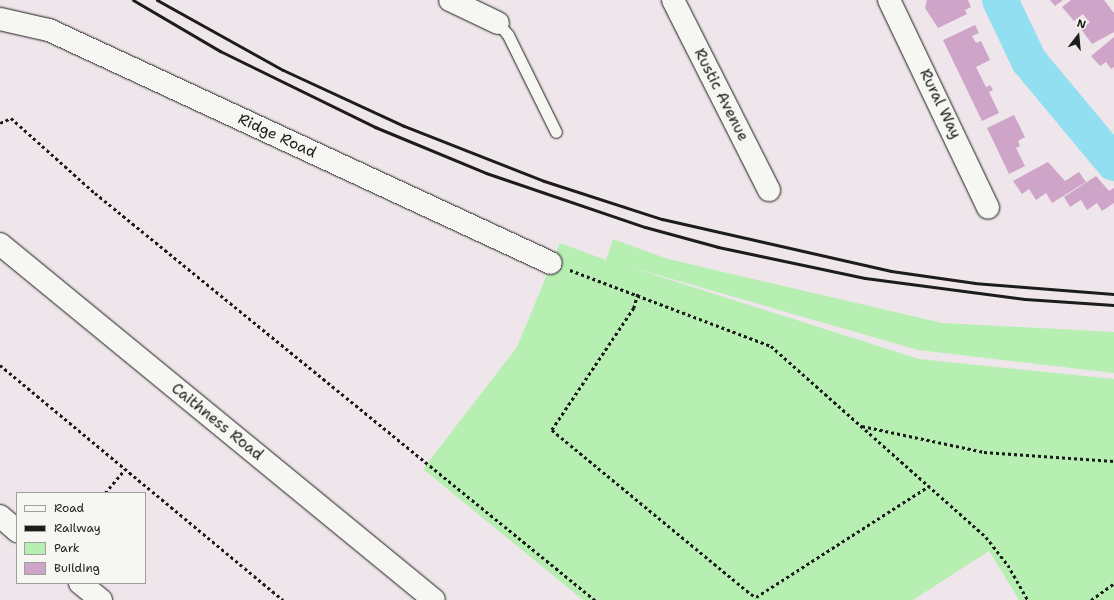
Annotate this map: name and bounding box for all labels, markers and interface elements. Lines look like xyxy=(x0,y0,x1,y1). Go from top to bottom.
north arrow xyxy=(1058,16,1098,56)
text: N xyxy=(1075,16,1088,32)
street label: Rustic Avenue xyxy=(690,46,752,144)
street label: Rural Way xyxy=(915,66,965,142)
street label: Ridge Road xyxy=(235,110,319,162)
street label: Caithness Road xyxy=(168,380,266,464)
legend xyxy=(16,492,146,584)
text: Road xyxy=(54,500,84,516)
text: Railway xyxy=(54,520,101,536)
text: Park xyxy=(54,540,80,556)
text: Building xyxy=(54,560,100,576)

